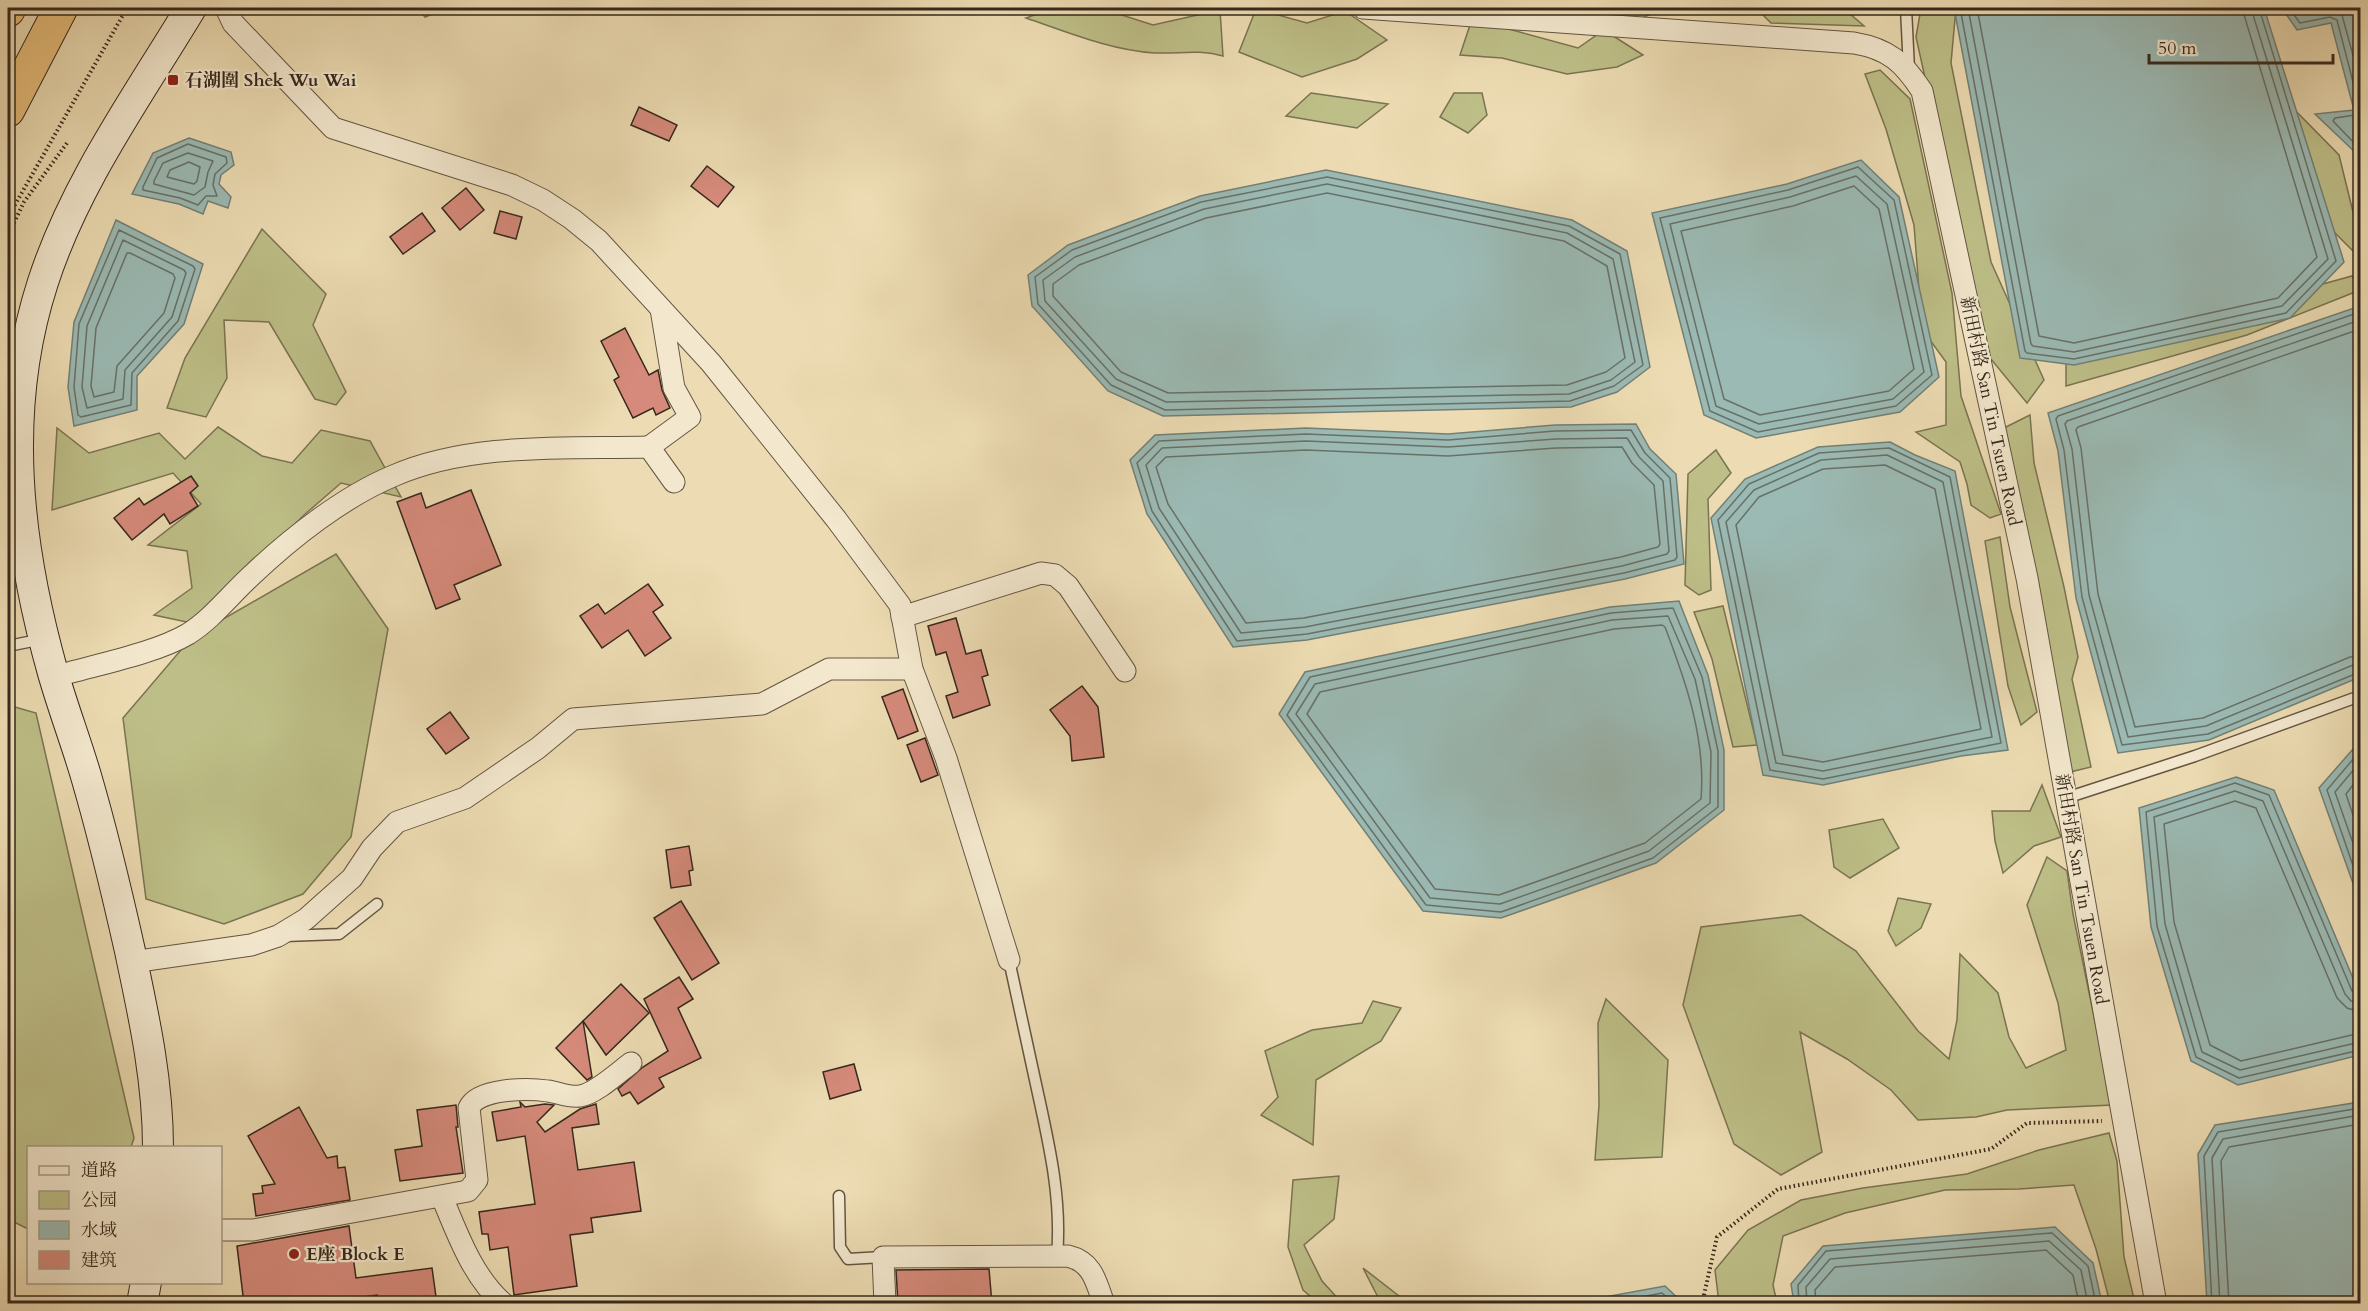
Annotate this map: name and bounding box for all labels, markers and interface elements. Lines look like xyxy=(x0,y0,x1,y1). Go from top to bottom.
scale bar xyxy=(2149,27,2334,65)
text: 50 m xyxy=(2158,36,2197,61)
place label: 石湖圍 Shek Wu Wai xyxy=(185,68,357,93)
marker: 石湖圍 Shek Wu Wai xyxy=(166,73,180,87)
street label: 新田村路 San Tin Tsuen Road xyxy=(1954,294,2027,529)
street label: 新田村路 San Tin Tsuen Road xyxy=(2049,772,2114,1007)
legend xyxy=(27,1146,222,1284)
text: 道路 xyxy=(81,1158,117,1183)
text: 公园 xyxy=(81,1188,117,1213)
text: 水域 xyxy=(81,1218,117,1243)
place label: E座 Block E xyxy=(306,1242,405,1267)
marker: E座 Block E xyxy=(287,1247,301,1261)
text: 建筑 xyxy=(81,1248,117,1273)

